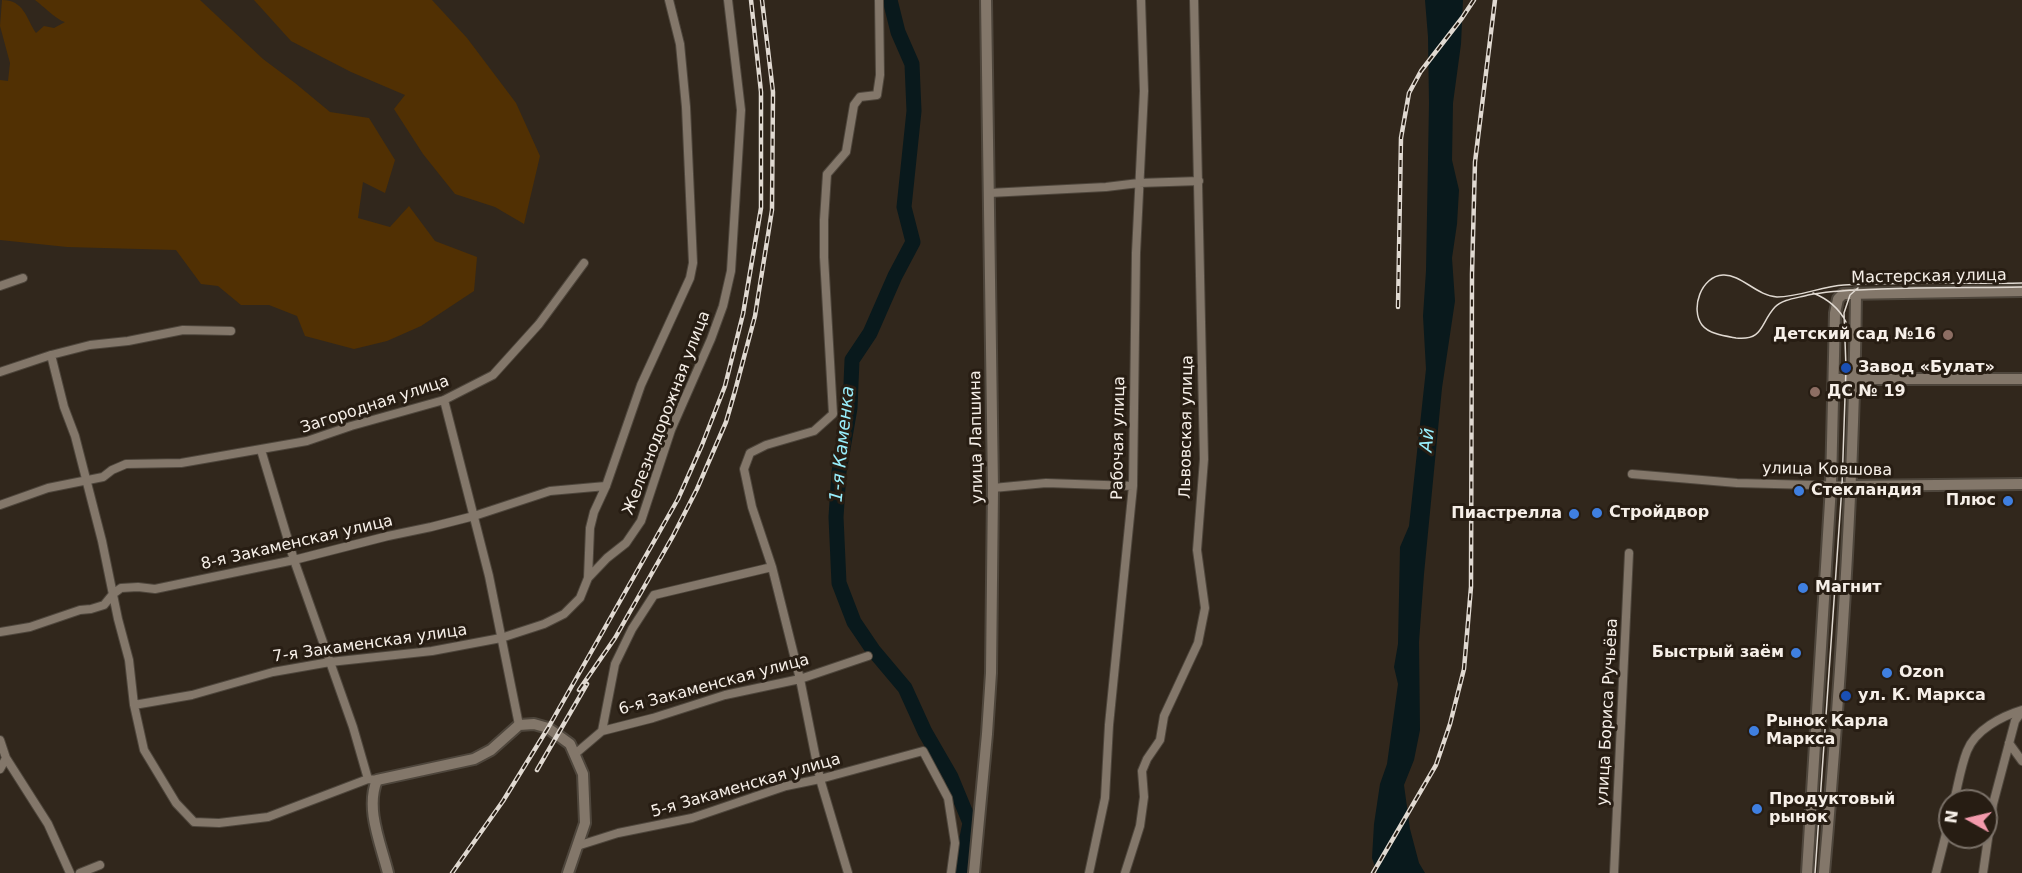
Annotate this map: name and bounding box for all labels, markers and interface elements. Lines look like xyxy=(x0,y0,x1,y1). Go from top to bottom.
street label: Мастерская улица xyxy=(1851,266,2007,288)
street label: Железнодорожная улица xyxy=(619,308,715,518)
place label: Детский сад №16 xyxy=(1773,325,1936,345)
marker: Детский сад №16 xyxy=(1941,328,1955,342)
street label: Львовская улица xyxy=(1176,355,1198,499)
place label: Завод «Булат» xyxy=(1858,358,1995,378)
marker: Завод «Булат» xyxy=(1839,361,1853,375)
street label: улица Лапшина xyxy=(966,370,988,504)
street label: Загородная улица xyxy=(298,372,452,438)
street label: Рабочая улица xyxy=(1108,376,1130,500)
place label: ДС № 19 xyxy=(1827,382,1906,402)
water label: 1-я Каменка xyxy=(826,385,860,503)
marker: ДС № 19 xyxy=(1808,385,1822,399)
water label: Ай xyxy=(1416,427,1440,453)
street label: улица Ковшова xyxy=(1762,459,1892,481)
place label: Стекландия xyxy=(1811,481,1922,501)
marker: Стекландия xyxy=(1792,484,1806,498)
place label: Плюс xyxy=(1946,491,1996,511)
marker: Плюс xyxy=(2001,494,2015,508)
place label: Стройдвор xyxy=(1609,503,1709,523)
place label: Пиастрелла xyxy=(1451,504,1562,524)
marker: Стройдвор xyxy=(1590,506,1604,520)
marker: Пиастрелла xyxy=(1567,507,1581,521)
street label: 8-я Закаменская улица xyxy=(199,512,395,574)
place label: Магнит xyxy=(1815,578,1882,598)
marker: Магнит xyxy=(1796,581,1810,595)
street label: улица Бориса Ручьёва xyxy=(1593,618,1623,806)
street label: 7-я Закаменская улица xyxy=(271,621,469,667)
place label: Быстрый заём xyxy=(1652,643,1784,663)
marker: Быстрый заём xyxy=(1789,646,1803,660)
street label: 6-я Закаменская улица xyxy=(617,650,811,720)
place label: Ozon xyxy=(1899,663,1944,683)
marker: Ozon xyxy=(1880,666,1894,680)
place label: ул. К. Маркса xyxy=(1858,686,1986,706)
marker: ул. К. Маркса xyxy=(1839,689,1853,703)
place label: Рынок Карла Маркса xyxy=(1766,712,1889,750)
marker: Рынок Карла Маркса xyxy=(1747,724,1761,738)
street label: 5-я Закаменская улица xyxy=(649,750,843,822)
north arrow xyxy=(1938,789,1998,849)
place label: Продуктовый рынок xyxy=(1769,790,1895,828)
marker: Продуктовый рынок xyxy=(1750,802,1764,816)
text: N xyxy=(1941,809,1962,825)

